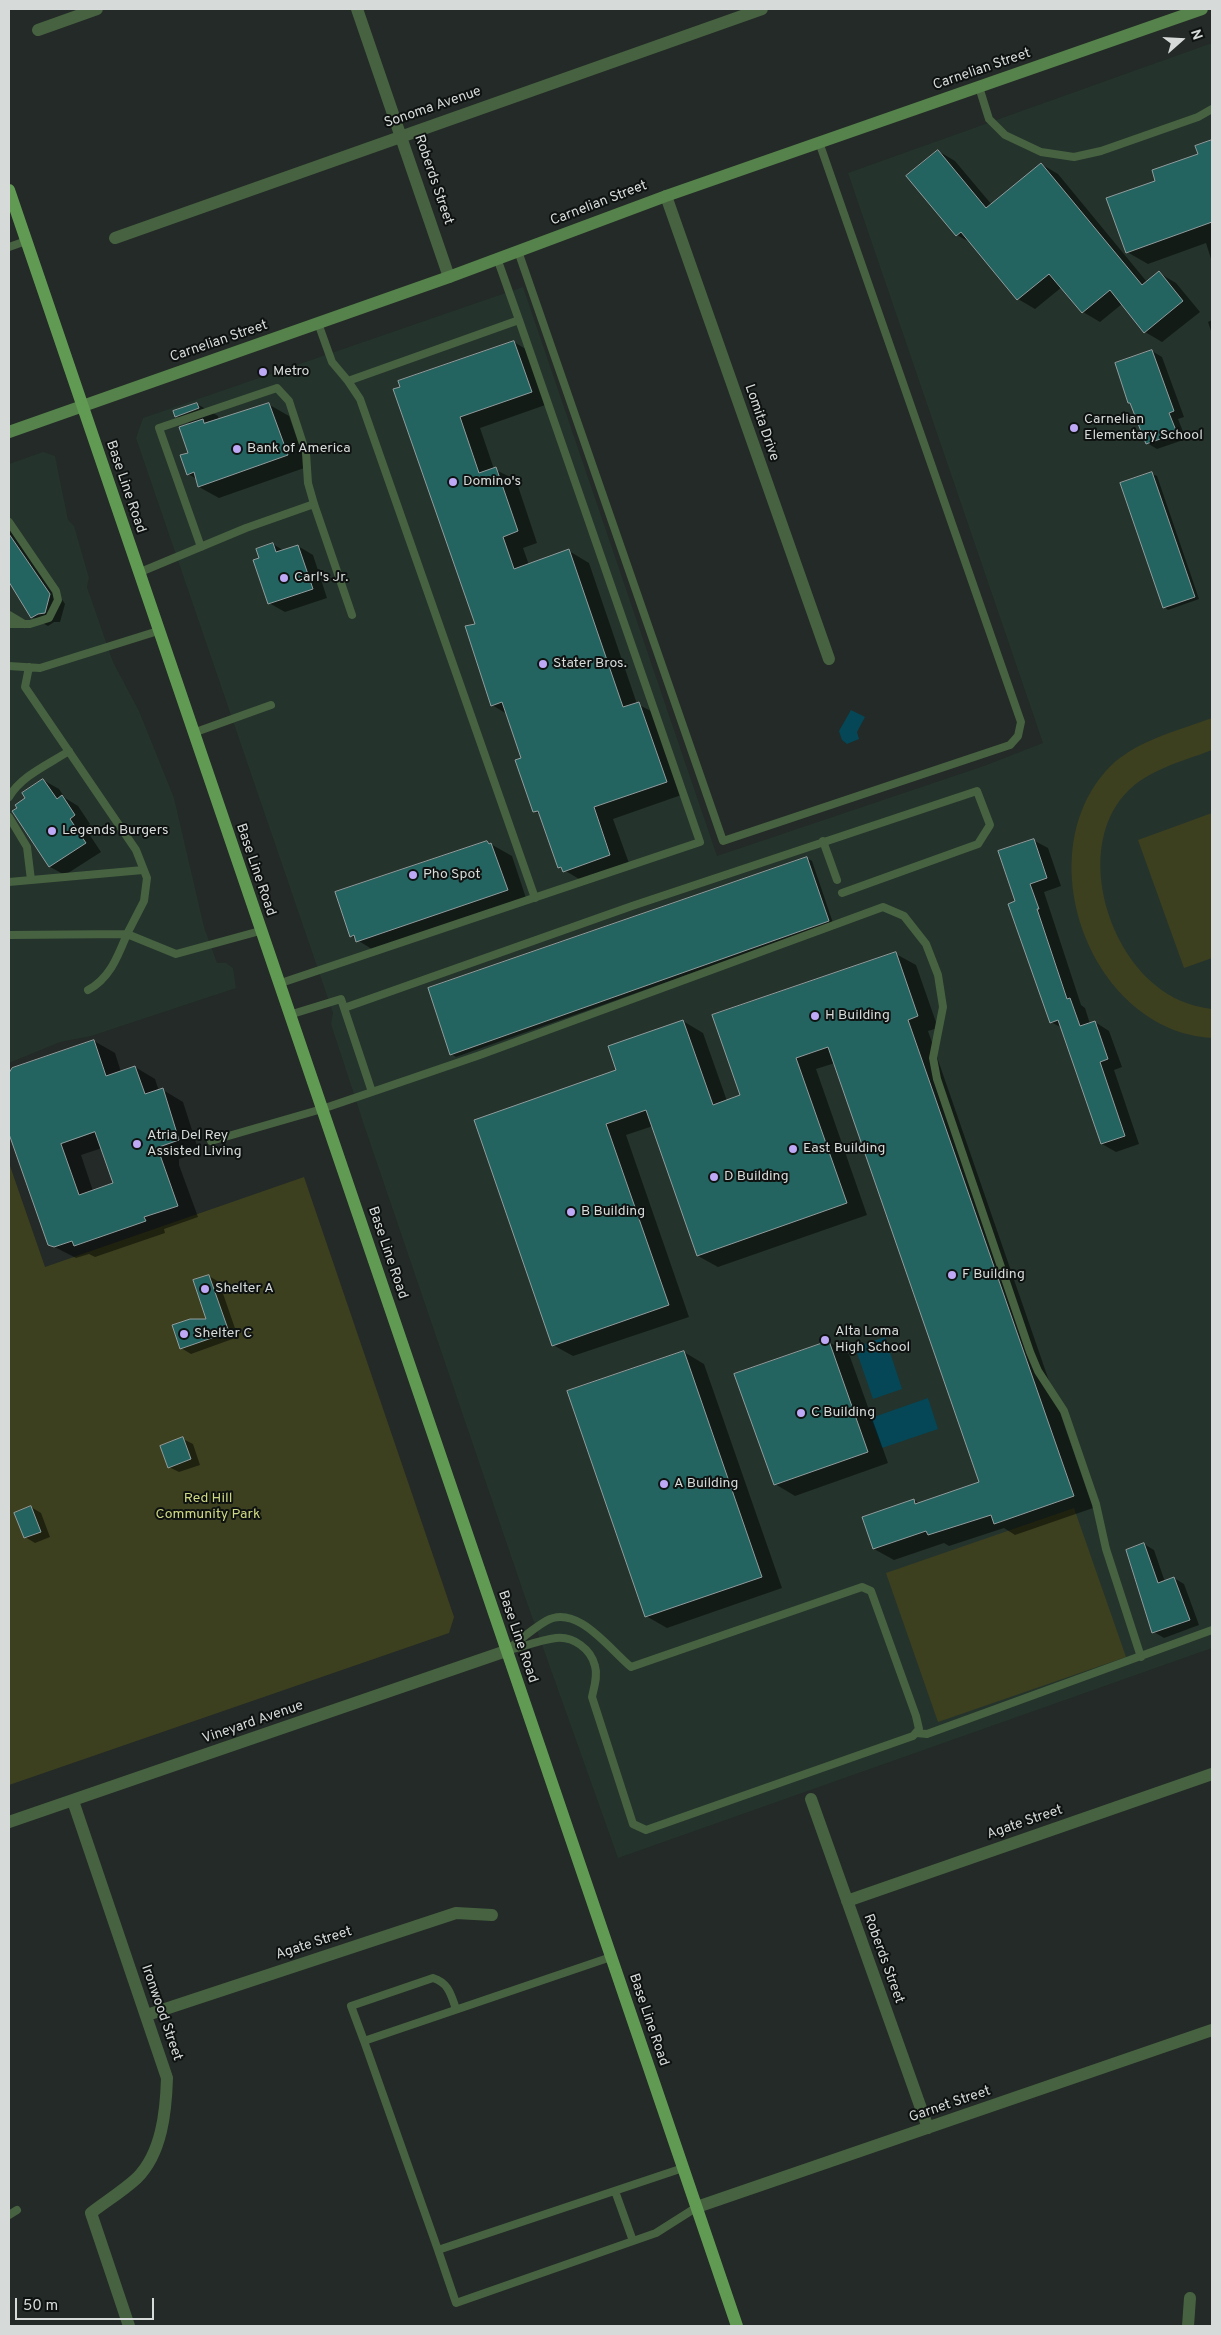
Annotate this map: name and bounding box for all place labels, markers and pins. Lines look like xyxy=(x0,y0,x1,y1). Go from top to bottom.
place label: Metro xyxy=(273,364,309,380)
marker: Metro xyxy=(257,366,269,378)
place label: Carnelian Elementary School xyxy=(1084,412,1203,444)
marker: Carnelian Elementary School xyxy=(1068,422,1080,434)
place label: Bank of America xyxy=(247,441,351,457)
marker: Bank of America xyxy=(231,443,243,455)
place label: Domino's xyxy=(463,474,521,490)
marker: Domino's xyxy=(447,476,459,488)
place label: Carl's Jr. xyxy=(294,570,348,586)
marker: Carl's Jr. xyxy=(278,572,290,584)
place label: Stater Bros. xyxy=(553,656,627,672)
marker: Stater Bros. xyxy=(537,658,549,670)
place label: Legends Burgers xyxy=(62,823,169,839)
marker: Legends Burgers xyxy=(46,825,58,837)
place label: Pho Spot xyxy=(423,867,480,883)
marker: Pho Spot xyxy=(407,869,419,881)
place label: H Building xyxy=(825,1008,890,1024)
marker: H Building xyxy=(809,1010,821,1022)
place label: Atria Del Rey Assisted Living xyxy=(147,1128,242,1160)
marker: Atria Del Rey Assisted Living xyxy=(131,1138,143,1150)
place label: East Building xyxy=(803,1141,885,1157)
marker: East Building xyxy=(787,1143,799,1155)
place label: D Building xyxy=(724,1169,789,1185)
marker: D Building xyxy=(708,1171,720,1183)
place label: B Building xyxy=(581,1204,645,1220)
marker: B Building xyxy=(565,1206,577,1218)
place label: F Building xyxy=(962,1267,1025,1283)
marker: F Building xyxy=(946,1269,958,1281)
place label: Shelter A xyxy=(215,1281,274,1297)
marker: Shelter A xyxy=(199,1283,211,1295)
place label: Alta Loma High School xyxy=(835,1324,910,1356)
place label: Shelter C xyxy=(194,1326,252,1342)
marker: Shelter C xyxy=(178,1328,190,1340)
marker: Alta Loma High School xyxy=(819,1334,831,1346)
place label: C Building xyxy=(811,1405,875,1421)
marker: C Building xyxy=(795,1407,807,1419)
place label: A Building xyxy=(674,1476,738,1492)
marker: A Building xyxy=(658,1478,670,1490)

